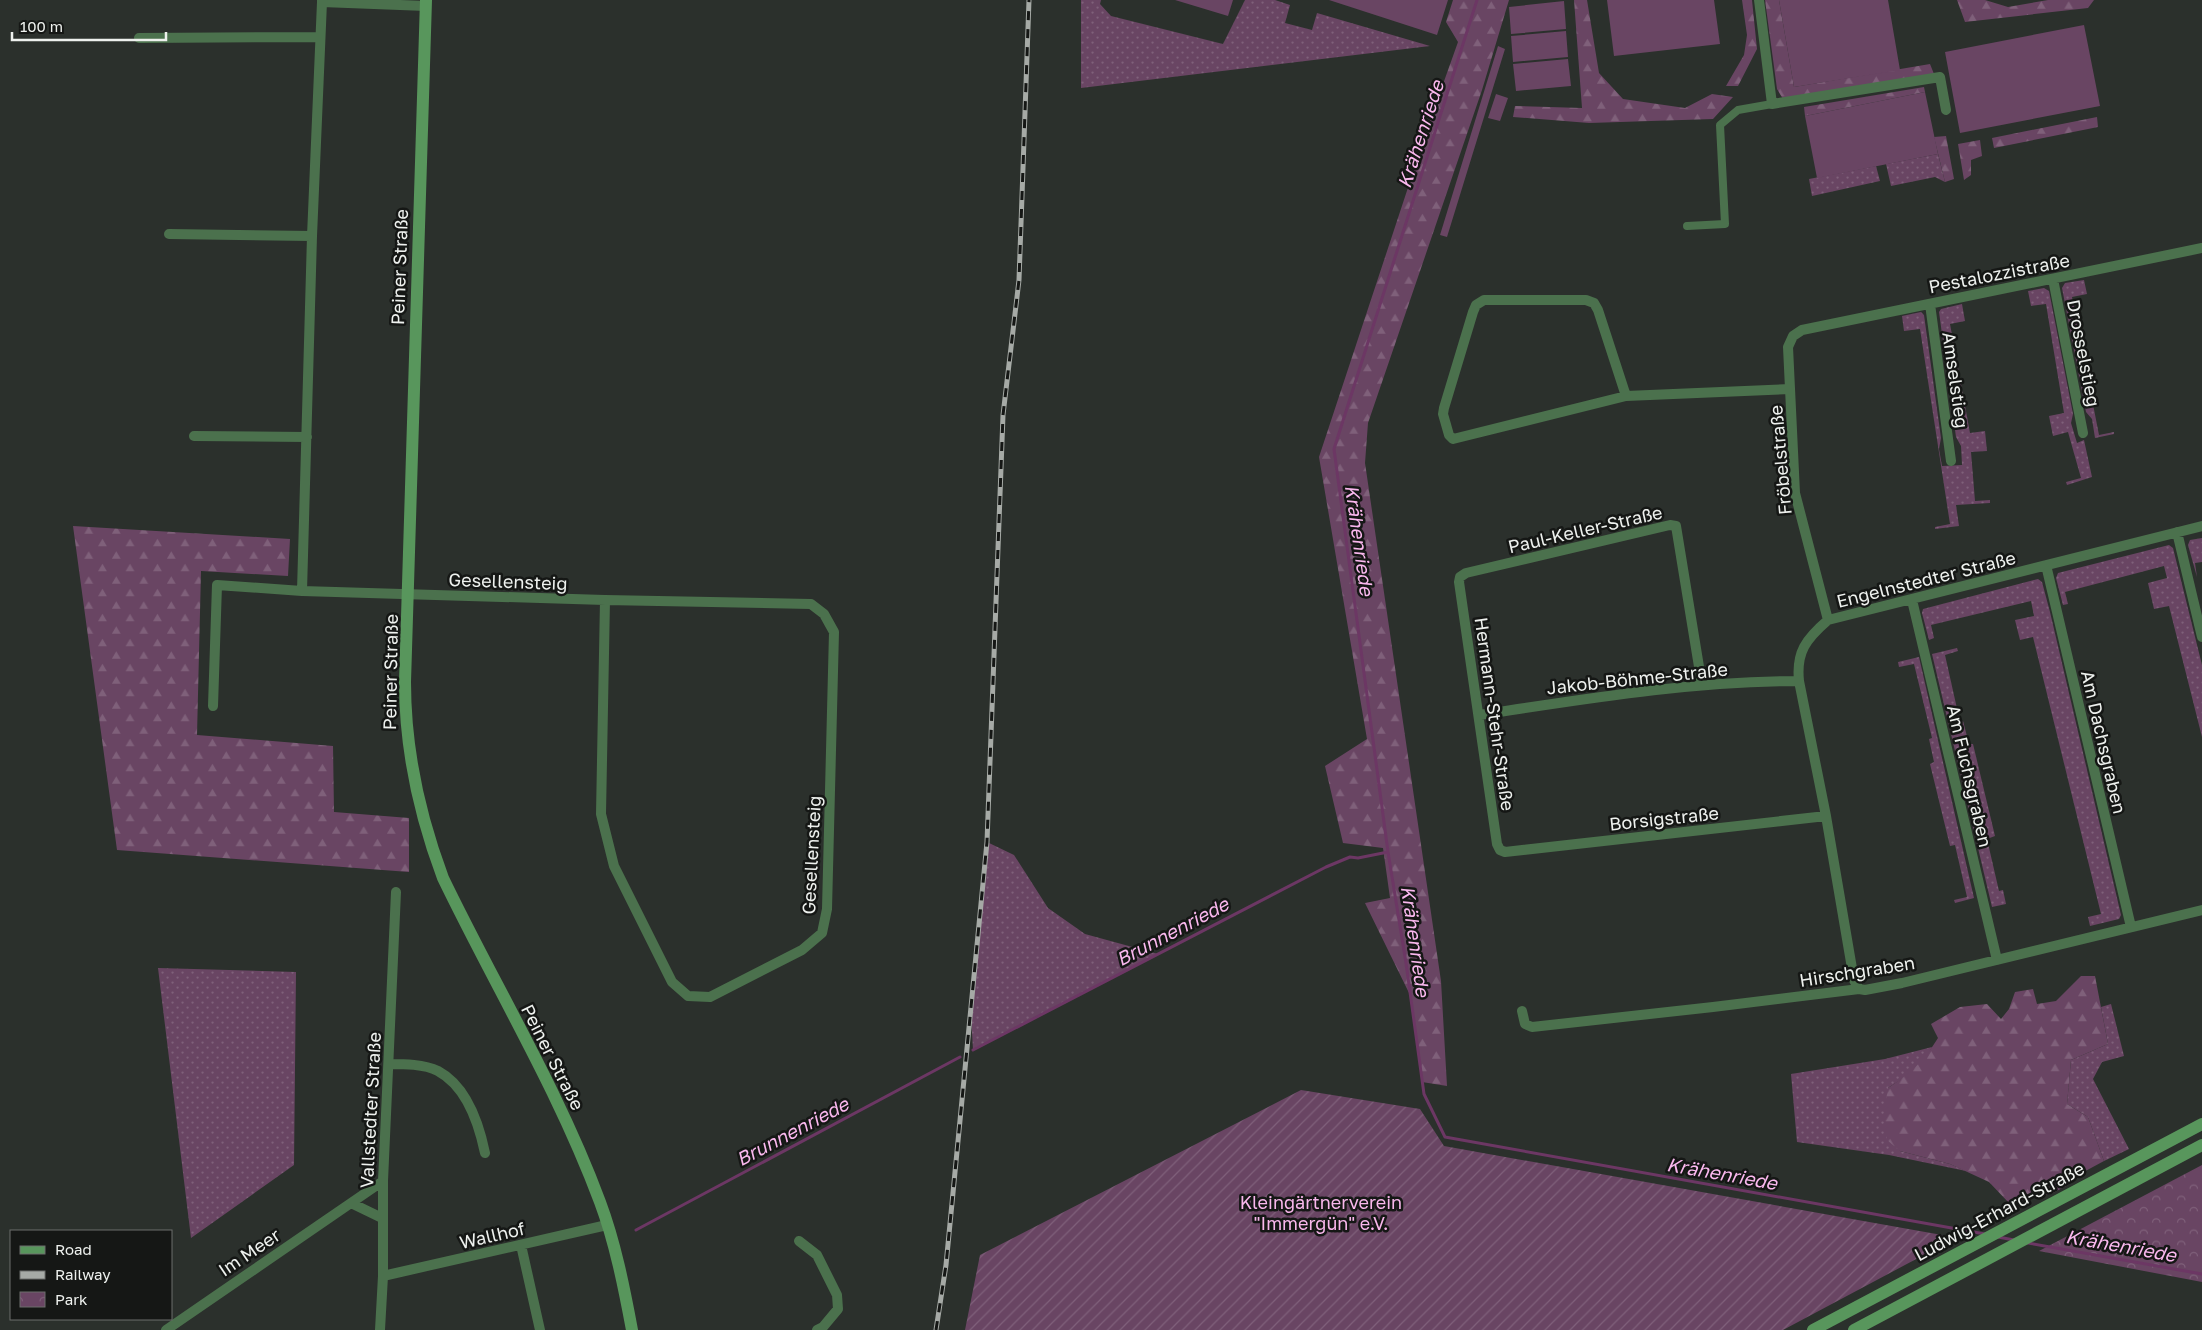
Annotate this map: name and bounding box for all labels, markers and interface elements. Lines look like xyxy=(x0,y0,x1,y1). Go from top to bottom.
scale bar xyxy=(12,10,166,42)
text: 100 m xyxy=(20,17,63,35)
water label: Krähenriede xyxy=(1392,75,1449,191)
street label: Peiner Straße xyxy=(386,209,412,325)
street label: Pestalozzistraße xyxy=(1927,249,2071,297)
street label: Drosselstieg xyxy=(2063,298,2105,408)
street label: Amselstieg xyxy=(1938,331,1974,429)
street label: Fröbelstraße xyxy=(1764,404,1796,516)
water label: Krähenriede xyxy=(1341,483,1379,599)
street label: Paul-Keller-Straße xyxy=(1506,501,1664,557)
street label: Engelnstedter Straße xyxy=(1834,546,2018,612)
street label: Gesellensteig xyxy=(448,568,568,594)
street label: Peiner Straße xyxy=(378,614,402,730)
street label: Hermann-Stehr-Straße xyxy=(1471,616,1519,812)
street label: Jakob-Böhme-Straße xyxy=(1545,658,1729,698)
street label: Am Dachsgraben xyxy=(2077,668,2131,816)
street label: Am Fuchsgraben xyxy=(1943,703,1997,849)
street label: Gesellensteig xyxy=(797,795,825,915)
street label: Borsigstraße xyxy=(1608,801,1720,835)
water label: Krähenriede xyxy=(1397,884,1435,1000)
water label: Brunnenriede xyxy=(1112,891,1234,970)
street label: Hirschgraben xyxy=(1798,951,1916,991)
street label: Peiner Straße xyxy=(517,1000,589,1114)
street label: Vallstedter Straße xyxy=(355,1031,385,1189)
water label: Brunnenriede xyxy=(732,1091,854,1170)
water label: Krähenriede xyxy=(1665,1152,1781,1194)
street label: Ludwig-Erhard-Straße xyxy=(1910,1157,2088,1265)
park label: Kleingärtnerverein "Immergün" e.V. xyxy=(1240,1191,1402,1234)
street label: Wallhof xyxy=(457,1217,527,1253)
street label: Im Meer xyxy=(214,1223,284,1281)
water label: Krähenriede xyxy=(2064,1224,2180,1266)
legend xyxy=(10,1230,172,1320)
text: Road xyxy=(55,1240,92,1258)
text: Railway xyxy=(55,1265,111,1283)
text: Park xyxy=(55,1290,88,1308)

